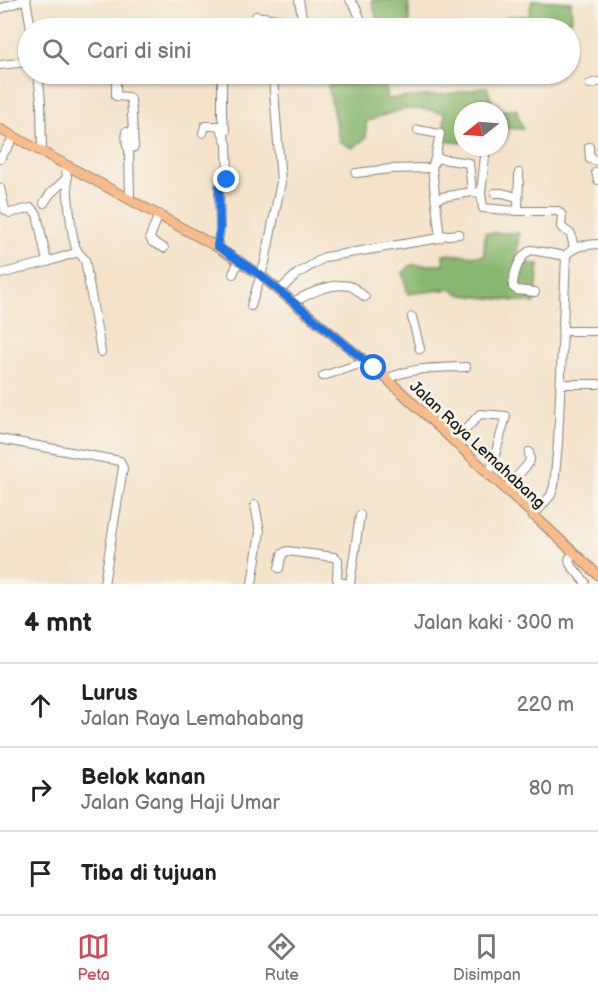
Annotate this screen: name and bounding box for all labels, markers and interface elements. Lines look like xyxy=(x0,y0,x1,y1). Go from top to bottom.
search box xyxy=(18,18,580,84)
icon: search xyxy=(39,35,72,68)
text: Cari di sini xyxy=(87,38,191,65)
north arrow xyxy=(454,102,508,156)
route end xyxy=(213,166,239,192)
route start xyxy=(360,354,386,380)
street label: Jalan Raya Lemahabang xyxy=(405,377,549,513)
text: 4 mnt xyxy=(24,608,92,639)
text: Jalan kaki · 300 m xyxy=(414,611,574,635)
text: Lurus xyxy=(81,680,137,707)
icon: ahead xyxy=(24,689,57,722)
text: 220 m xyxy=(517,693,574,717)
text: Jalan Raya Lemahabang xyxy=(81,707,304,731)
text: Belok kanan xyxy=(81,764,206,791)
icon: right xyxy=(24,773,57,806)
text: 80 m xyxy=(529,777,574,801)
text: Jalan Gang Haji Umar xyxy=(81,791,280,815)
icon: arrive xyxy=(24,857,57,890)
text: Tiba di tujuan xyxy=(81,860,217,887)
tab: Peta xyxy=(77,930,110,985)
tab: Rute xyxy=(265,930,299,985)
tab: Disimpan xyxy=(453,930,521,985)

